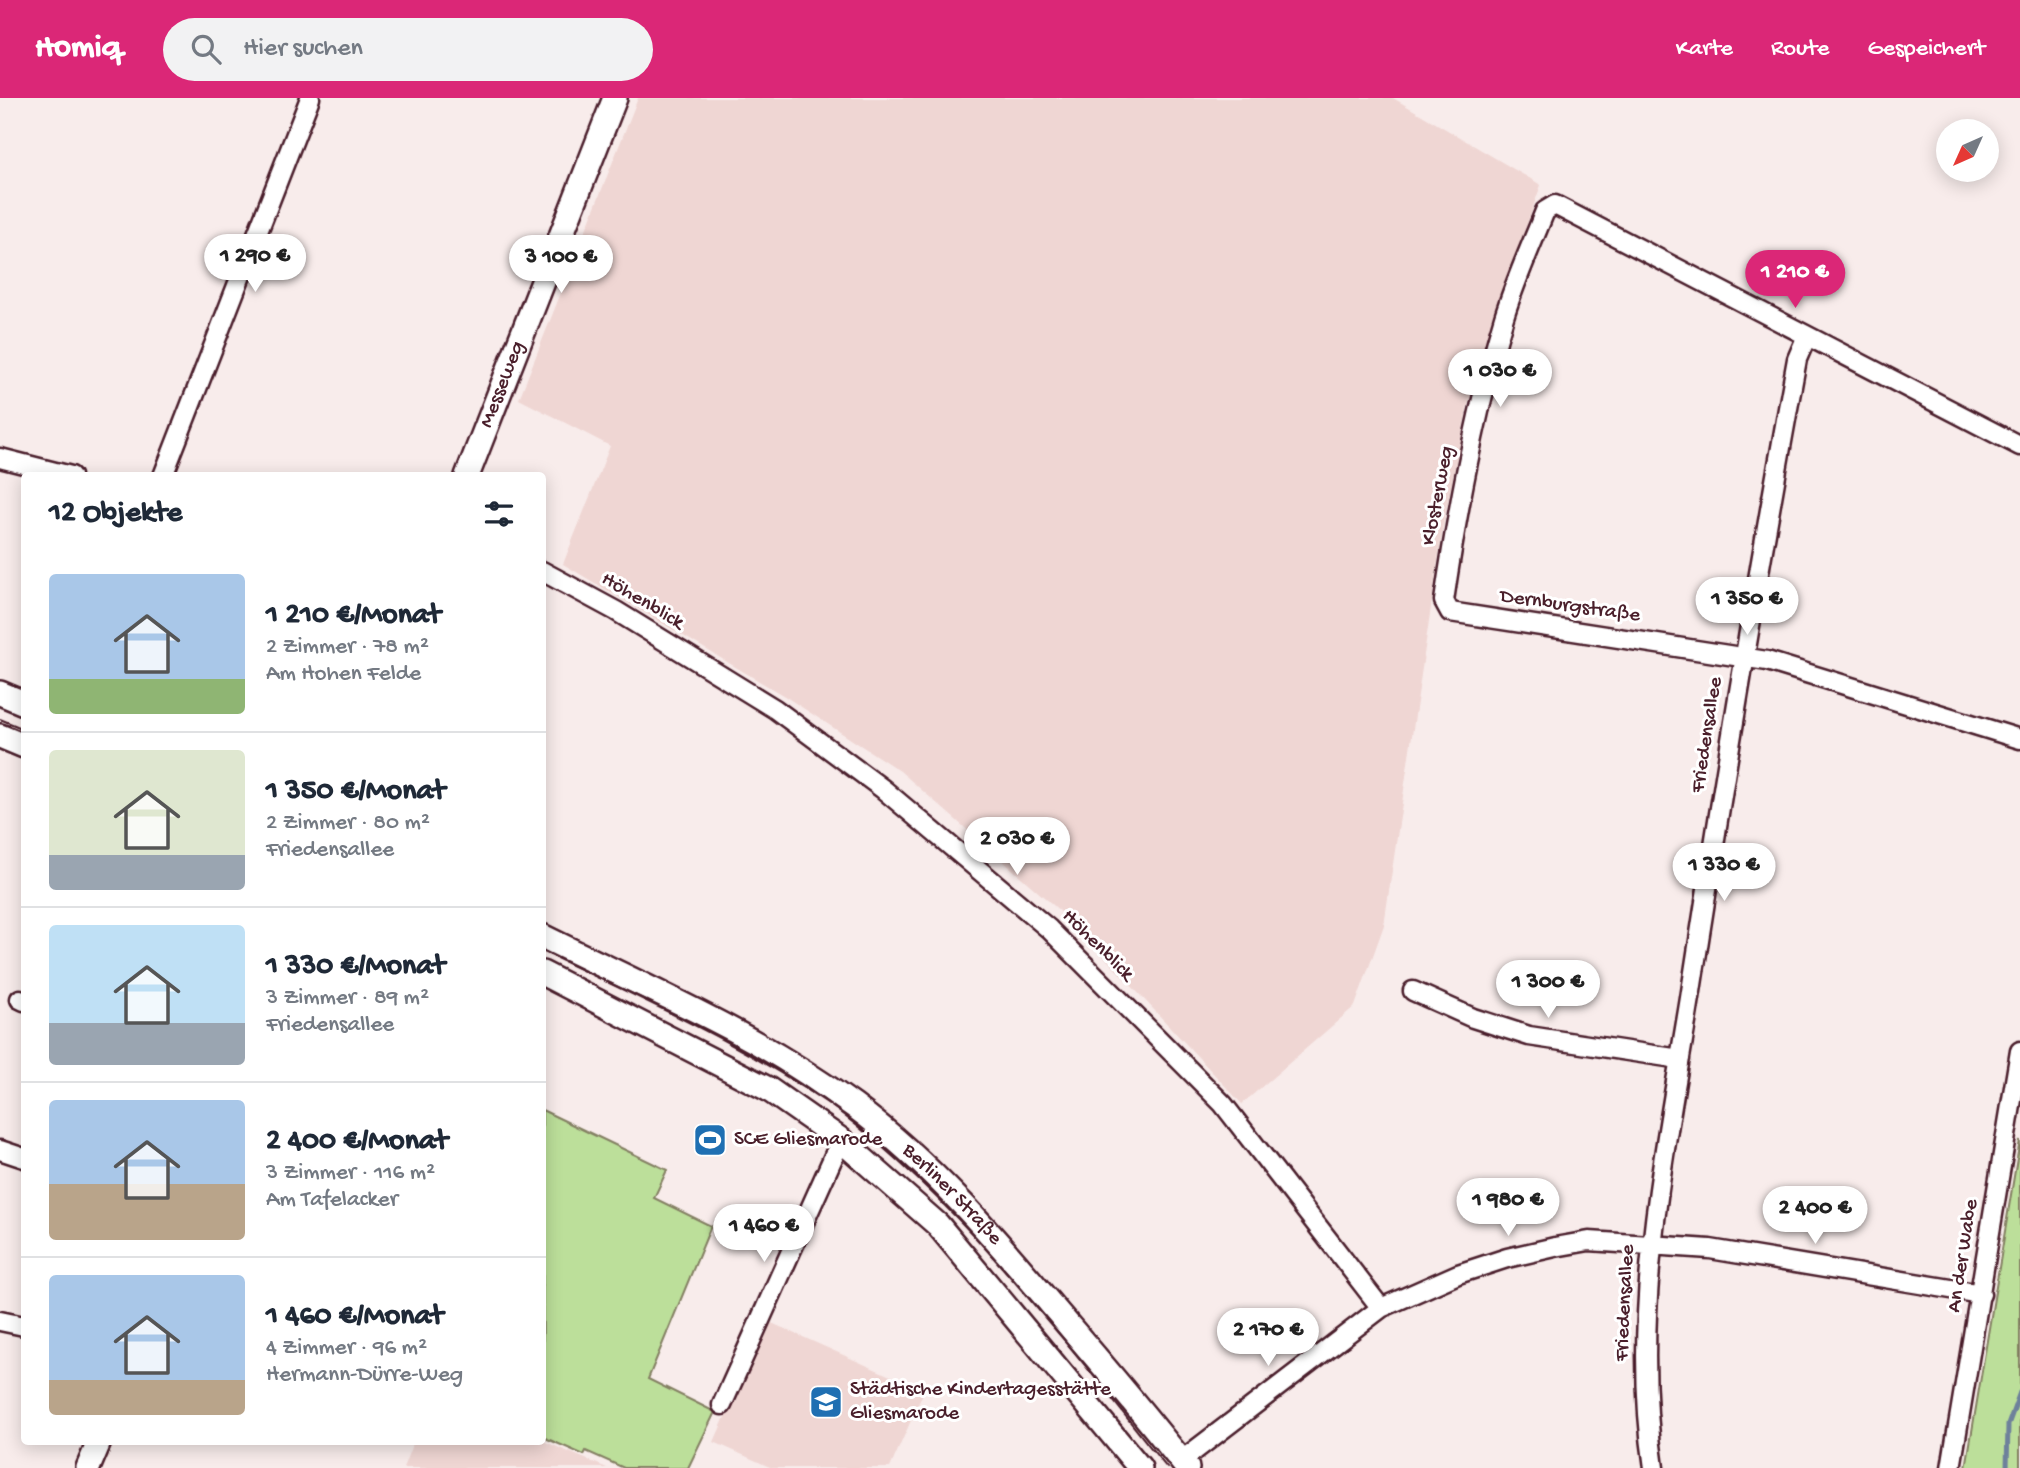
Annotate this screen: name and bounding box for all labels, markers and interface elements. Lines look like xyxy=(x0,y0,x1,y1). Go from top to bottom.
search box xyxy=(163,18,653,81)
text: Homiq xyxy=(35,30,121,68)
icon: search xyxy=(187,30,225,68)
text: Hier suchen xyxy=(243,34,363,65)
text: Karte xyxy=(1676,35,1733,64)
text: Route xyxy=(1771,35,1830,64)
text: Gespeichert xyxy=(1868,35,1985,64)
north arrow xyxy=(1936,119,1998,182)
map controls xyxy=(1936,119,1999,182)
pin: 1 290 € xyxy=(190,234,320,294)
pin: 3 100 € xyxy=(496,236,626,295)
text: 1 290 € xyxy=(220,243,290,270)
text: 3 100 € xyxy=(525,244,597,271)
pin: 1 210 € xyxy=(1730,250,1860,310)
text: 1 210 € xyxy=(1761,259,1829,286)
street label: Messeweg xyxy=(475,338,531,432)
pin: 1 030 € xyxy=(1435,350,1565,409)
text: 1 030 € xyxy=(1464,358,1536,385)
street label: Klosterweg xyxy=(1417,444,1461,548)
icon: filters xyxy=(480,495,518,533)
text: 12 Objekte xyxy=(49,497,182,532)
street label: Höhenblick xyxy=(596,568,690,638)
pin: 1 350 € xyxy=(1682,578,1812,637)
street label: Dernburgstraße xyxy=(1496,585,1643,629)
text: 1 350 € xyxy=(1712,586,1782,613)
text: 1 210 €/Monat xyxy=(266,599,441,634)
icon: home xyxy=(105,602,189,686)
text: 2 Zimmer · 78 m² xyxy=(266,634,429,661)
text: Am Hohen Felde xyxy=(266,661,421,688)
street label: Friedensallee xyxy=(1686,674,1730,796)
text: 1 350 €/Monat xyxy=(266,775,445,810)
icon: home xyxy=(105,778,189,862)
text: 2 Zimmer · 80 m² xyxy=(266,810,430,837)
pin: 2 030 € xyxy=(952,818,1082,877)
text: 2 030 € xyxy=(980,826,1054,853)
text: Friedensallee xyxy=(266,837,394,864)
pin: 1 330 € xyxy=(1659,844,1789,903)
text: 1 330 € xyxy=(1689,852,1759,879)
street label: Höhenblick xyxy=(1056,905,1140,989)
text: 1 330 €/Monat xyxy=(266,950,445,985)
icon: home xyxy=(105,953,189,1037)
pin: 1 300 € xyxy=(1483,960,1613,1020)
text: 1 300 € xyxy=(1512,969,1584,996)
text: 3 Zimmer · 89 m² xyxy=(266,985,429,1012)
text: Friedensallee xyxy=(266,1012,394,1039)
sports icon: SCE Gliesmarode xyxy=(691,1121,729,1159)
text: 2 400 €/Monat xyxy=(266,1125,448,1160)
icon: home xyxy=(105,1128,189,1212)
place label: SCE Gliesmarode xyxy=(734,1128,883,1153)
street label: Berliner Straße xyxy=(896,1138,1008,1252)
text: 3 Zimmer · 116 m² xyxy=(266,1160,435,1187)
pin: 1 980 € xyxy=(1443,1178,1573,1238)
pin: 2 400 € xyxy=(1750,1186,1880,1246)
text: Am Tafelacker xyxy=(266,1187,398,1214)
text: 1 980 € xyxy=(1472,1187,1544,1214)
text: 2 400 € xyxy=(1779,1195,1851,1222)
street label: An der Wabe xyxy=(1943,1196,1985,1314)
pin: 1 460 € xyxy=(699,1204,829,1264)
text: 1 460 € xyxy=(729,1213,799,1240)
street label: Friedensallee xyxy=(1610,1243,1642,1363)
text: 1 460 €/Monat xyxy=(266,1300,443,1335)
icon: home xyxy=(105,1303,189,1387)
pin: 2 170 € xyxy=(1203,1308,1333,1368)
text: 2 170 € xyxy=(1233,1317,1303,1344)
text: 4 Zimmer · 96 m² xyxy=(266,1335,427,1362)
text: Hermann-Dürre-Weg xyxy=(266,1362,463,1389)
place label: Städtische Kindertagesstätte Gliesmarode xyxy=(850,1378,1112,1427)
school or university icon: Städtische Kindertagesstätte Gliesmarode xyxy=(807,1383,845,1421)

